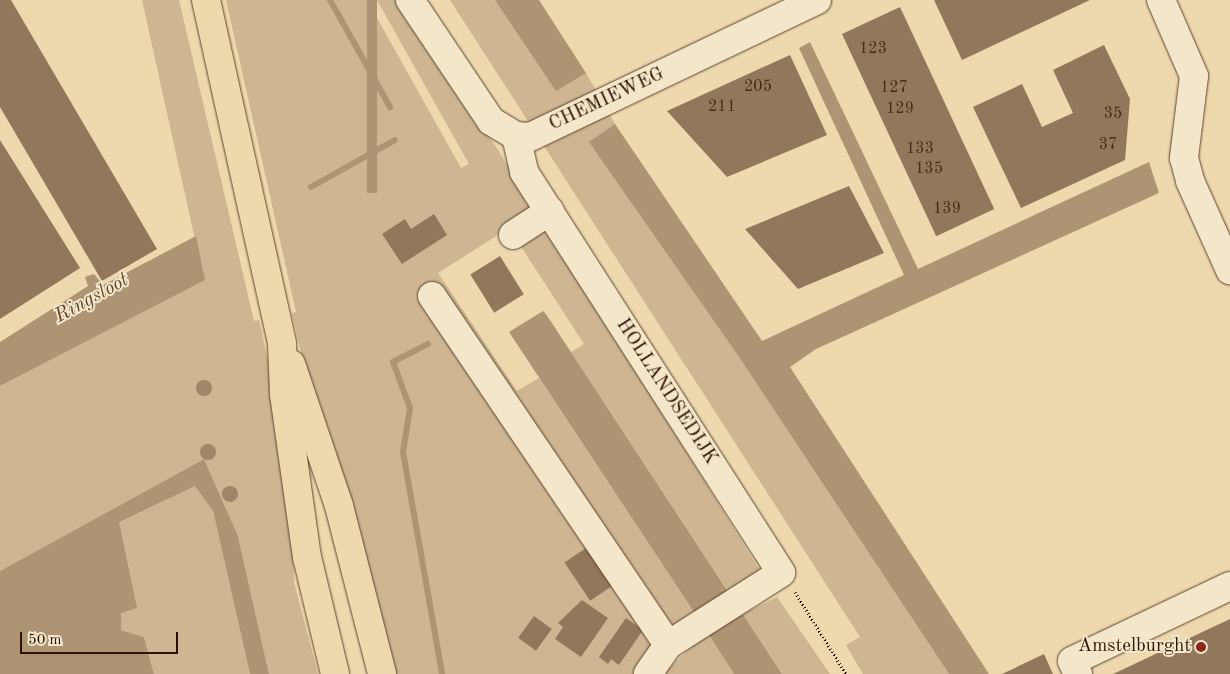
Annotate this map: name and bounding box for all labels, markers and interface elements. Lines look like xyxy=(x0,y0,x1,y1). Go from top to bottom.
house number: 123 xyxy=(859,39,887,59)
street label: CHEMIEWEG xyxy=(546,63,668,137)
house number: 205 xyxy=(744,77,772,97)
house number: 127 xyxy=(880,78,908,98)
house number: 211 xyxy=(708,97,736,117)
house number: 129 xyxy=(886,99,914,119)
house number: 35 xyxy=(1104,104,1122,124)
house number: 37 xyxy=(1099,135,1117,155)
house number: 133 xyxy=(906,139,934,159)
house number: 135 xyxy=(915,159,943,179)
house number: 139 xyxy=(933,199,961,219)
water label: Ringsloot xyxy=(51,269,133,329)
street label: HOLLANDSEDIJK xyxy=(610,315,722,469)
scale bar xyxy=(22,622,180,654)
text: 50 m xyxy=(28,633,62,648)
place label: Amstelburght xyxy=(1078,636,1191,658)
marker: Amstelburght xyxy=(1195,641,1207,653)

